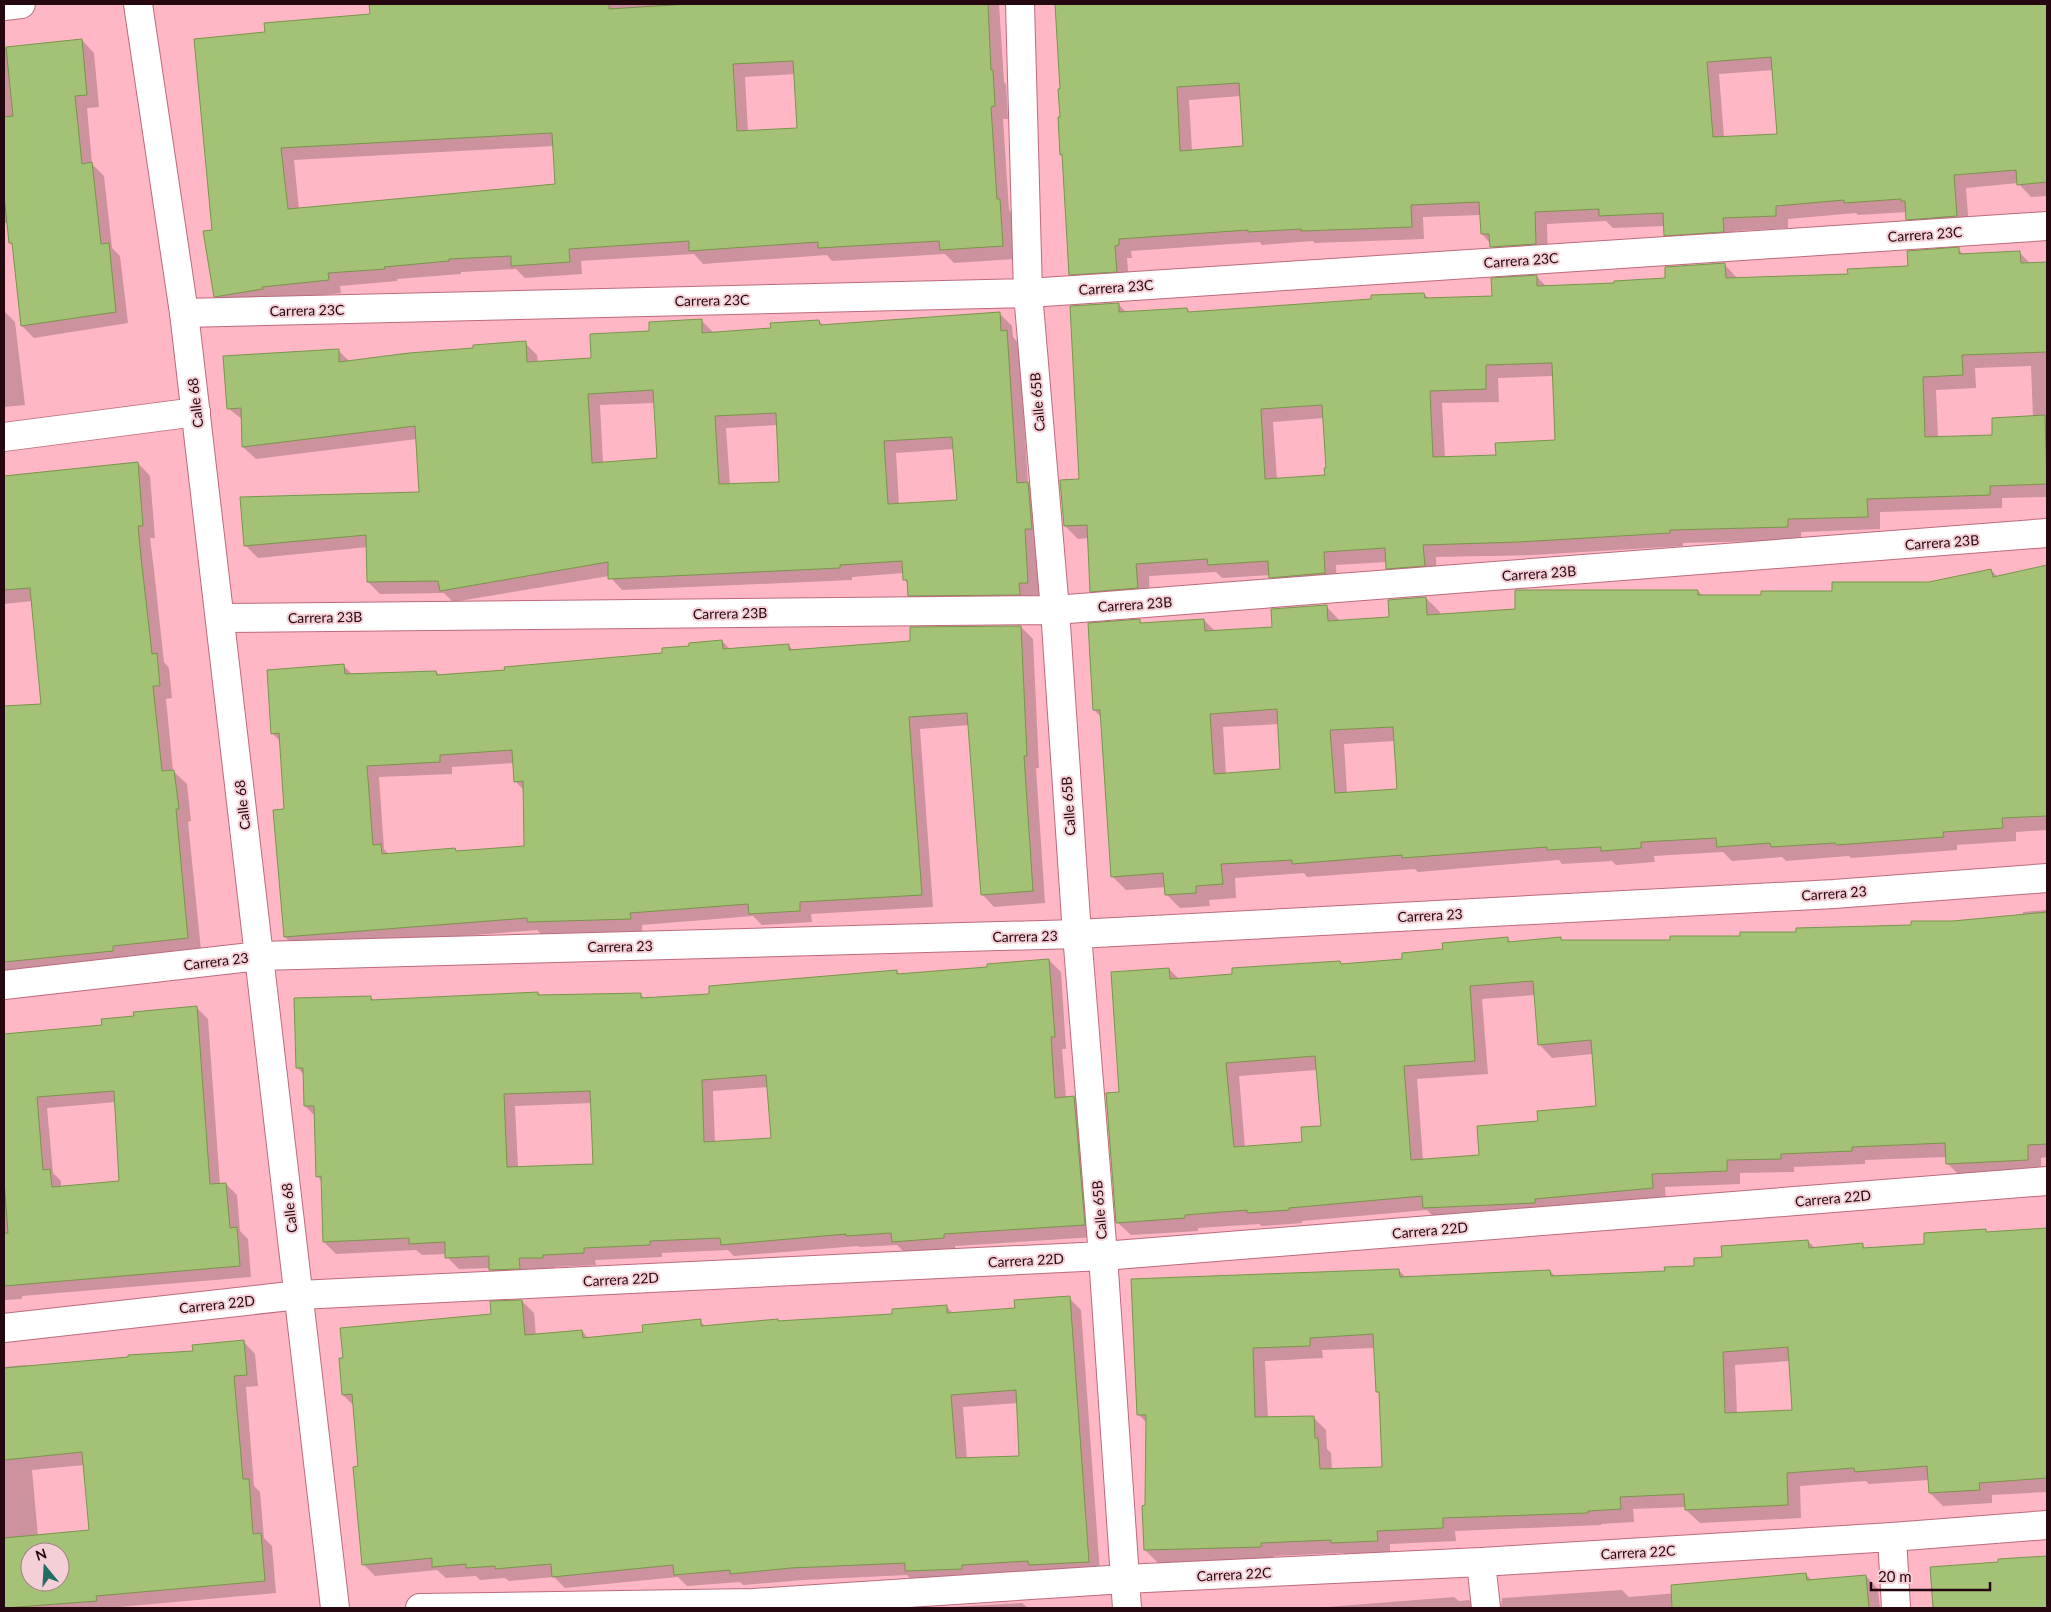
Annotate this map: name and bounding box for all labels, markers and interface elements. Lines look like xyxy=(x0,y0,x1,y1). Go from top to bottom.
street label: Carrera 23C xyxy=(1887,223,1964,245)
street label: Carrera 23C xyxy=(1483,249,1560,271)
street label: Carrera 23C xyxy=(1078,276,1155,298)
street label: Carrera 23C xyxy=(674,291,750,309)
street label: Carrera 23C xyxy=(269,301,345,319)
street label: Calle 65B xyxy=(1026,372,1048,432)
street label: Calle 68 xyxy=(184,377,206,429)
street label: Carrera 23B xyxy=(1904,531,1980,553)
street label: Carrera 23B xyxy=(1501,562,1577,584)
street label: Carrera 23B xyxy=(1097,593,1173,615)
street label: Carrera 23B xyxy=(693,604,767,622)
street label: Carrera 23B xyxy=(288,608,362,626)
street label: Calle 65B xyxy=(1057,776,1079,836)
street label: Calle 68 xyxy=(231,779,253,831)
street label: Carrera 23 xyxy=(1801,882,1867,904)
street label: Carrera 23 xyxy=(1397,905,1463,925)
street label: Carrera 23 xyxy=(992,927,1058,945)
street label: Carrera 23 xyxy=(587,937,653,955)
street label: Carrera 23 xyxy=(183,949,249,973)
street label: Calle 65B xyxy=(1088,1180,1110,1240)
street label: Calle 68 xyxy=(278,1182,300,1234)
street label: Carrera 22D xyxy=(1794,1186,1872,1210)
street label: Carrera 22D xyxy=(1391,1218,1469,1242)
street label: Carrera 22D xyxy=(988,1250,1064,1270)
street label: Carrera 22D xyxy=(583,1269,659,1289)
street label: Carrera 22D xyxy=(178,1292,256,1316)
north arrow xyxy=(20,1542,70,1592)
street label: Carrera 22C xyxy=(1600,1542,1676,1562)
text: N xyxy=(33,1544,49,1564)
scale bar xyxy=(1871,1560,1990,1592)
street label: Carrera 22C xyxy=(1196,1564,1272,1584)
text: 20 m xyxy=(1878,1567,1912,1585)

